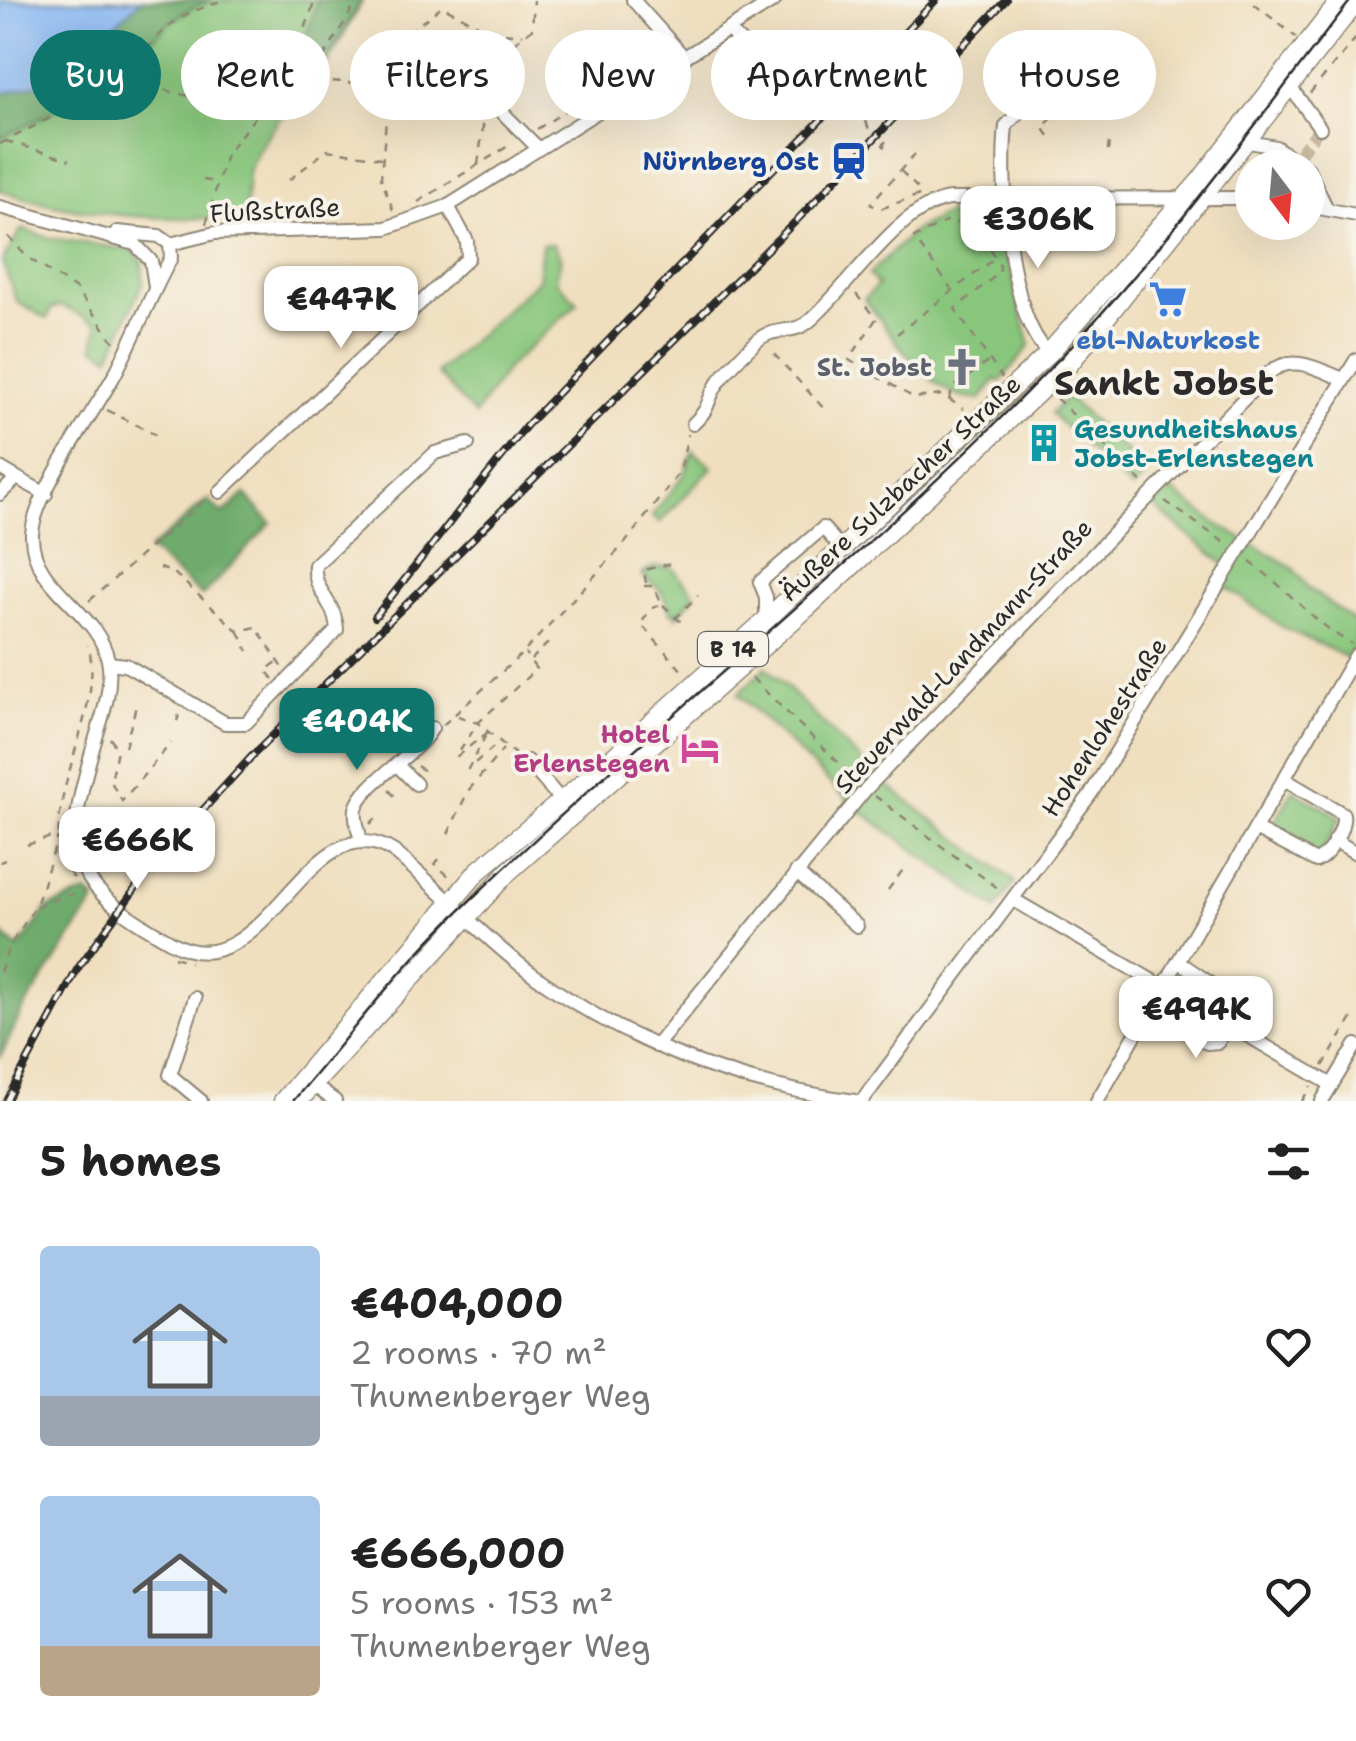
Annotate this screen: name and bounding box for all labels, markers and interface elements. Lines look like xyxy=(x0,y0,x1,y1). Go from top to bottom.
chip: Buy xyxy=(30,30,161,120)
chip: Rent xyxy=(181,30,330,120)
chip: Filters xyxy=(350,30,525,120)
chip: New xyxy=(545,30,691,120)
chip: Apartment xyxy=(711,30,963,120)
chip: House xyxy=(983,30,1156,120)
station icon: Nürnberg Ost xyxy=(828,140,870,182)
place label: Nürnberg Ost xyxy=(643,144,819,178)
north arrow xyxy=(1235,150,1325,240)
map controls xyxy=(1235,150,1325,240)
pin: €306K xyxy=(968,186,1108,271)
street label: Flußstraße xyxy=(209,190,341,230)
text: €306K xyxy=(982,197,1094,240)
pin: €447K xyxy=(271,266,411,351)
text: €447K xyxy=(286,277,396,320)
supermarket icon: ebl-Naturkost xyxy=(1147,278,1189,320)
place label: ebl-Naturkost xyxy=(1076,323,1260,357)
church icon: St. Jobst xyxy=(941,346,983,388)
place label: St. Jobst xyxy=(817,350,932,384)
district label: Sankt Jobst xyxy=(1054,359,1274,406)
street label: Äußere Sulzbacher Straße xyxy=(772,367,1028,609)
place label: Gesundheitshaus Jobst-Erlenstegen xyxy=(1074,412,1314,475)
building icon: Gesundheitshaus Jobst-Erlenstegen xyxy=(1023,422,1065,464)
street label: Steuerwald-Landmann-Straße xyxy=(826,511,1100,801)
street label: Hohenlohestraße xyxy=(1033,631,1175,823)
road number: B 14 xyxy=(698,632,768,666)
pin: €404K xyxy=(287,688,427,773)
text: €404K xyxy=(301,699,413,742)
place label: Hotel Erlenstegen xyxy=(513,717,670,780)
hotel icon: Hotel Erlenstegen xyxy=(679,727,721,769)
pin: €666K xyxy=(67,807,207,892)
text: €666K xyxy=(81,818,193,861)
pin: €494K xyxy=(1126,976,1266,1061)
text: €494K xyxy=(1141,987,1251,1030)
text: 5 homes xyxy=(40,1133,221,1189)
icon: filters xyxy=(1261,1134,1316,1189)
text: €404,000 xyxy=(350,1275,564,1331)
icon: home xyxy=(120,1286,240,1406)
icon: heart xyxy=(1261,1319,1316,1374)
text: 2 rooms · 70 m² xyxy=(350,1331,607,1374)
text: Thumenberger Weg xyxy=(350,1374,651,1417)
text: €666,000 xyxy=(350,1525,566,1581)
icon: home xyxy=(120,1536,240,1656)
icon: heart xyxy=(1261,1569,1316,1624)
text: 5 rooms · 153 m² xyxy=(350,1581,613,1624)
text: Thumenberger Weg xyxy=(350,1624,651,1667)

